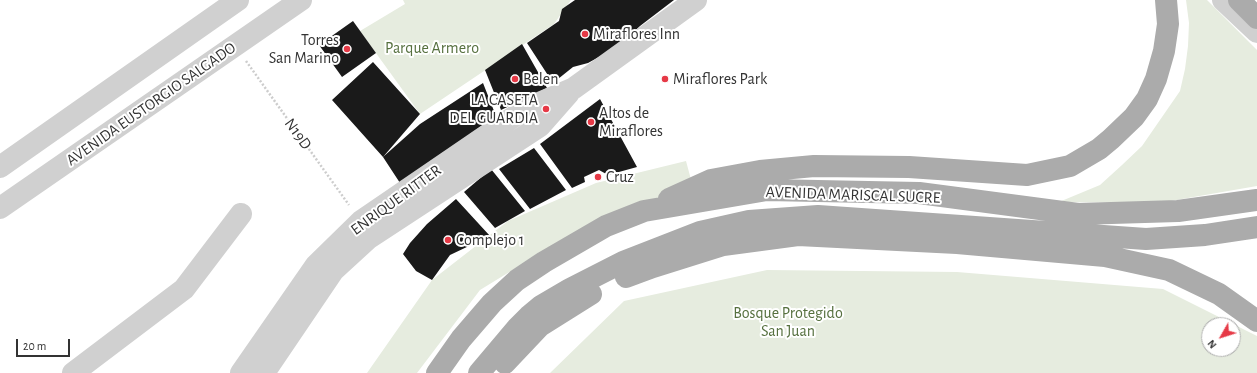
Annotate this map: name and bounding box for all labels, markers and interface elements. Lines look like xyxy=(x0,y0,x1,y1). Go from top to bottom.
place label: Miraflores Inn xyxy=(593,24,680,44)
marker: Miraflores Inn xyxy=(580,29,590,39)
place label: Torres San Marino xyxy=(269,30,339,68)
street label: AVENIDA EUSTORGIO SALGADO xyxy=(63,38,239,170)
park label: Parque Armero xyxy=(385,38,479,58)
marker: Torres San Marino xyxy=(342,44,352,54)
place label: Belen xyxy=(523,69,558,89)
place label: Miraflores Park xyxy=(673,69,767,89)
marker: Belen xyxy=(510,74,520,84)
marker: Miraflores Park xyxy=(660,74,670,84)
place label: LA CASETA DEL GUARDIA xyxy=(449,90,538,128)
place label: Altos de Miraflores xyxy=(599,103,663,141)
marker: LA CASETA DEL GUARDIA xyxy=(541,104,551,114)
street label: N19D xyxy=(280,114,316,154)
marker: Altos de Miraflores xyxy=(586,117,596,127)
street label: ENRIQUE RITTER xyxy=(347,161,445,239)
place label: Cruz xyxy=(606,167,634,187)
marker: Cruz xyxy=(593,172,603,182)
street label: AVENIDA MARISCAL SUCRE xyxy=(765,182,941,208)
place label: Complejo 1 xyxy=(456,230,524,250)
marker: Complejo 1 xyxy=(443,235,453,245)
park label: Bosque Protegido San Juan xyxy=(733,303,843,341)
north arrow xyxy=(1201,317,1241,357)
scale bar xyxy=(18,331,72,357)
text: N xyxy=(1205,338,1219,351)
text: 20 m xyxy=(23,340,46,352)

